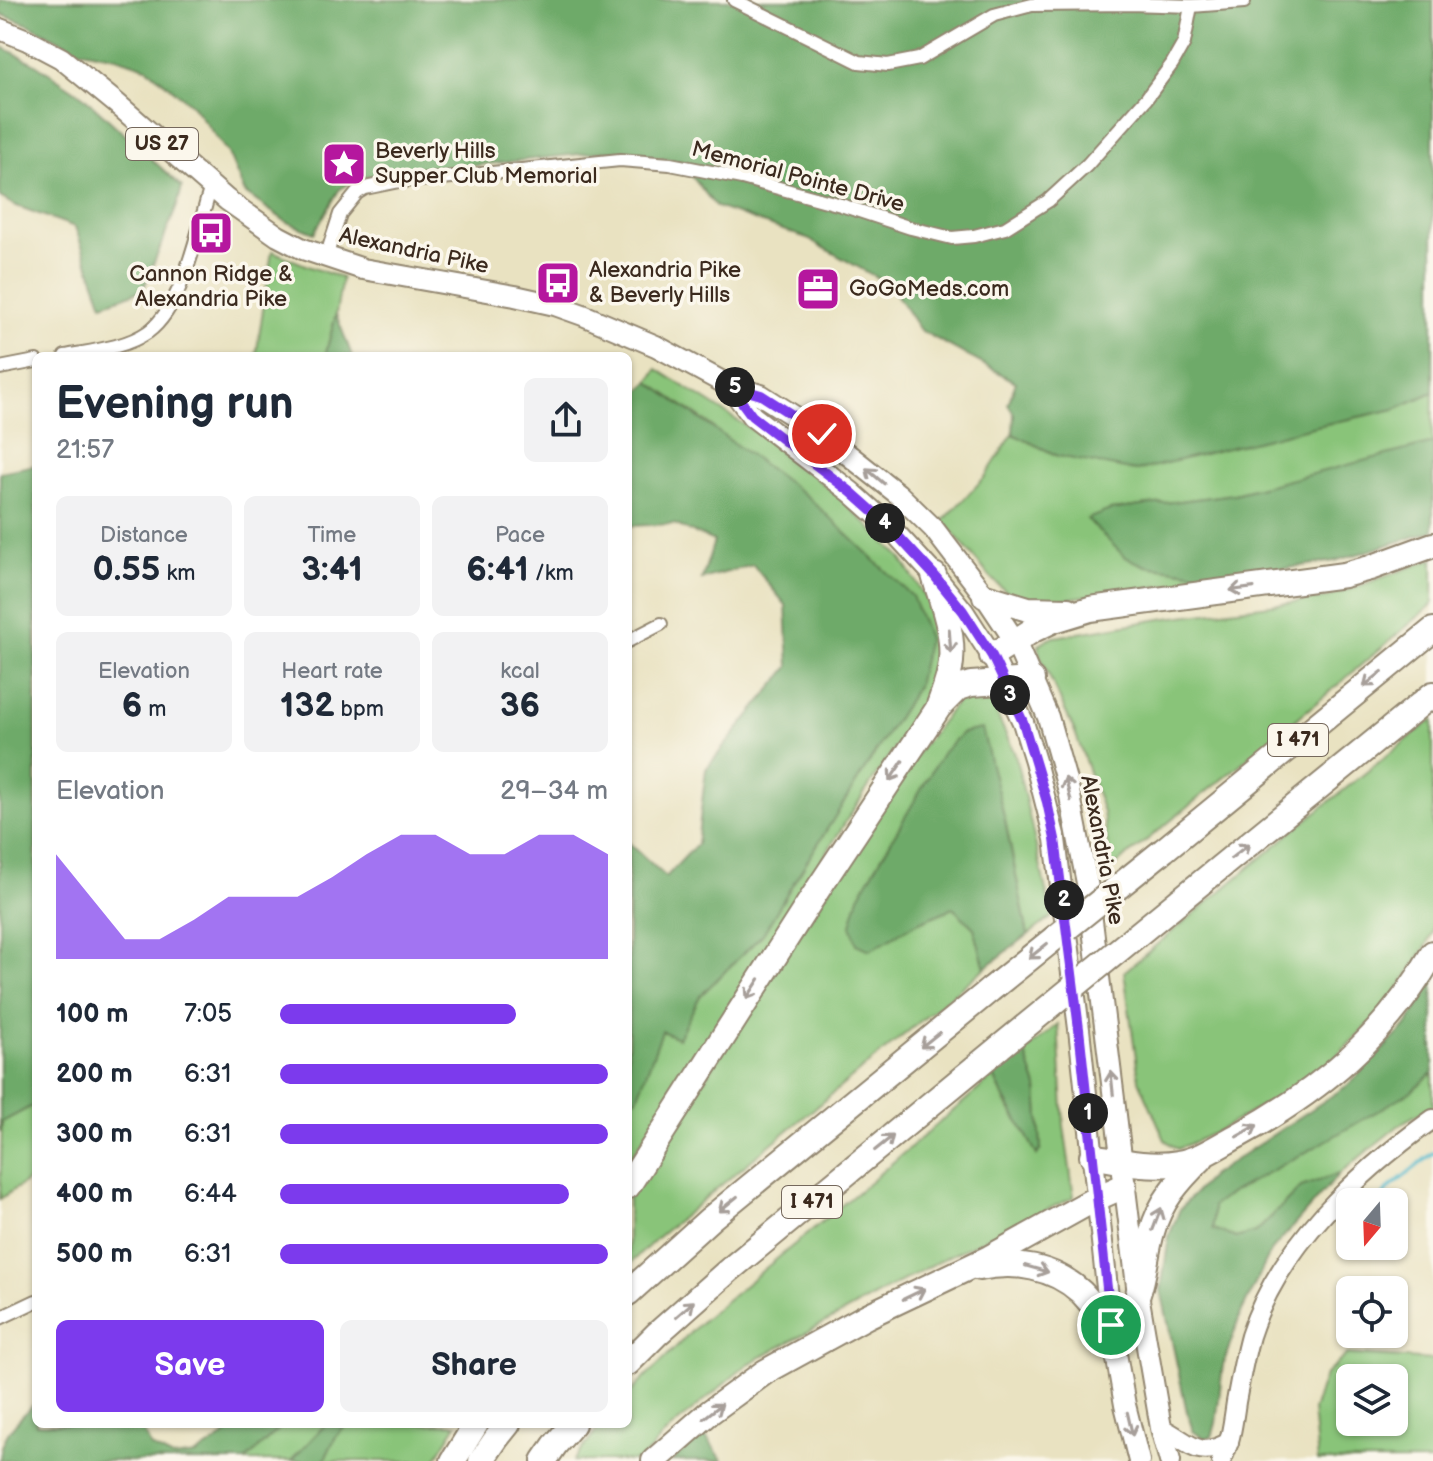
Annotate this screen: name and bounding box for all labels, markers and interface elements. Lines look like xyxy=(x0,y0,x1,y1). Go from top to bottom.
road number: US 27 xyxy=(126,128,198,160)
street label: Memorial Pointe Drive xyxy=(689,136,907,218)
place label: Beverly Hills Supper Club Memorial xyxy=(375,138,597,190)
place icon: Beverly Hills Supper Club Memorial xyxy=(320,140,368,188)
bus stop icon: Cannon Ridge & Alexandria Pike xyxy=(187,209,235,257)
street label: Alexandria Pike xyxy=(337,222,491,280)
place label: Alexandria Pike & Beverly Hills xyxy=(589,257,741,309)
bus stop icon: Alexandria Pike & Beverly Hills xyxy=(534,259,582,307)
place label: Cannon Ridge & Alexandria Pike xyxy=(129,261,293,313)
office icon: GoGoMeds.com xyxy=(794,265,842,313)
place label: GoGoMeds.com xyxy=(849,276,1009,303)
pin: 5 xyxy=(715,367,755,407)
text: 5 xyxy=(729,373,741,400)
text: Evening run xyxy=(56,378,293,431)
button: share xyxy=(524,378,608,462)
pin xyxy=(788,400,856,468)
icon: check xyxy=(800,412,844,456)
text: 21:57 xyxy=(56,435,114,466)
one-way arrow xyxy=(866,467,886,485)
pin: 4 xyxy=(865,503,905,543)
text: 4 xyxy=(879,509,891,536)
text: Distance xyxy=(100,522,188,549)
text: Time xyxy=(308,522,356,549)
text: Pace xyxy=(495,522,545,549)
text: 0.55 xyxy=(93,549,160,590)
text: 3:41 xyxy=(301,549,363,590)
text: 6:41 xyxy=(466,549,529,590)
text: km xyxy=(160,560,195,587)
text: /km xyxy=(529,560,574,587)
one-way arrow xyxy=(1229,582,1256,597)
one-way arrow xyxy=(943,627,958,654)
text: Elevation xyxy=(98,658,190,685)
text: Heart rate xyxy=(281,658,383,685)
text: kcal xyxy=(500,658,540,685)
one-way arrow xyxy=(1363,670,1383,688)
pin: 3 xyxy=(990,675,1030,715)
text: 3 xyxy=(1004,681,1016,708)
text: 6 xyxy=(122,685,142,726)
text: 132 xyxy=(280,685,335,726)
text: 36 xyxy=(500,685,540,726)
text: m xyxy=(142,696,166,723)
text: bpm xyxy=(335,696,384,723)
road number: I 471 xyxy=(1268,724,1328,756)
one-way arrow xyxy=(887,760,904,782)
street label: Alexandria Pike xyxy=(1074,773,1130,927)
text: Elevation xyxy=(56,776,164,807)
text: 29–34 m xyxy=(500,776,608,807)
one-way arrow xyxy=(1060,776,1075,802)
one-way arrow xyxy=(1229,842,1250,860)
pin: 2 xyxy=(1044,880,1084,920)
text: 2 xyxy=(1057,886,1071,913)
one-way arrow xyxy=(1028,943,1049,960)
one-way arrow xyxy=(745,977,761,1000)
text: 100 m xyxy=(56,999,129,1030)
text: 7:05 xyxy=(184,999,232,1030)
one-way arrow xyxy=(920,1031,941,1048)
text: 200 m xyxy=(56,1059,133,1090)
text: 6:31 xyxy=(184,1059,231,1090)
one-way arrow xyxy=(1105,1070,1120,1097)
pin: 1 xyxy=(1068,1093,1108,1133)
text: 1 xyxy=(1083,1099,1093,1126)
text: 300 m xyxy=(56,1119,133,1150)
text: 6:31 xyxy=(184,1119,231,1150)
one-way arrow xyxy=(1235,1122,1258,1138)
one-way arrow xyxy=(874,1134,895,1152)
text: 400 m xyxy=(56,1179,133,1210)
text: 6:44 xyxy=(184,1179,237,1210)
road number: I 471 xyxy=(782,1186,842,1218)
north arrow xyxy=(1336,1188,1408,1260)
map controls xyxy=(1336,1188,1408,1436)
one-way arrow xyxy=(719,1195,739,1213)
one-way arrow xyxy=(1151,1207,1165,1232)
text: 500 m xyxy=(56,1239,133,1270)
text: 6:31 xyxy=(184,1239,231,1270)
one-way arrow xyxy=(1024,1262,1050,1277)
button: locate xyxy=(1336,1276,1408,1348)
one-way arrow xyxy=(902,1286,926,1301)
pin xyxy=(1077,1291,1145,1359)
one-way arrow xyxy=(674,1300,694,1318)
icon: arrive xyxy=(1089,1303,1133,1347)
button: Save xyxy=(56,1320,324,1412)
button: Share xyxy=(340,1320,608,1412)
button: layers xyxy=(1336,1364,1408,1436)
one-way arrow xyxy=(702,1402,723,1419)
one-way arrow xyxy=(1123,1411,1138,1436)

